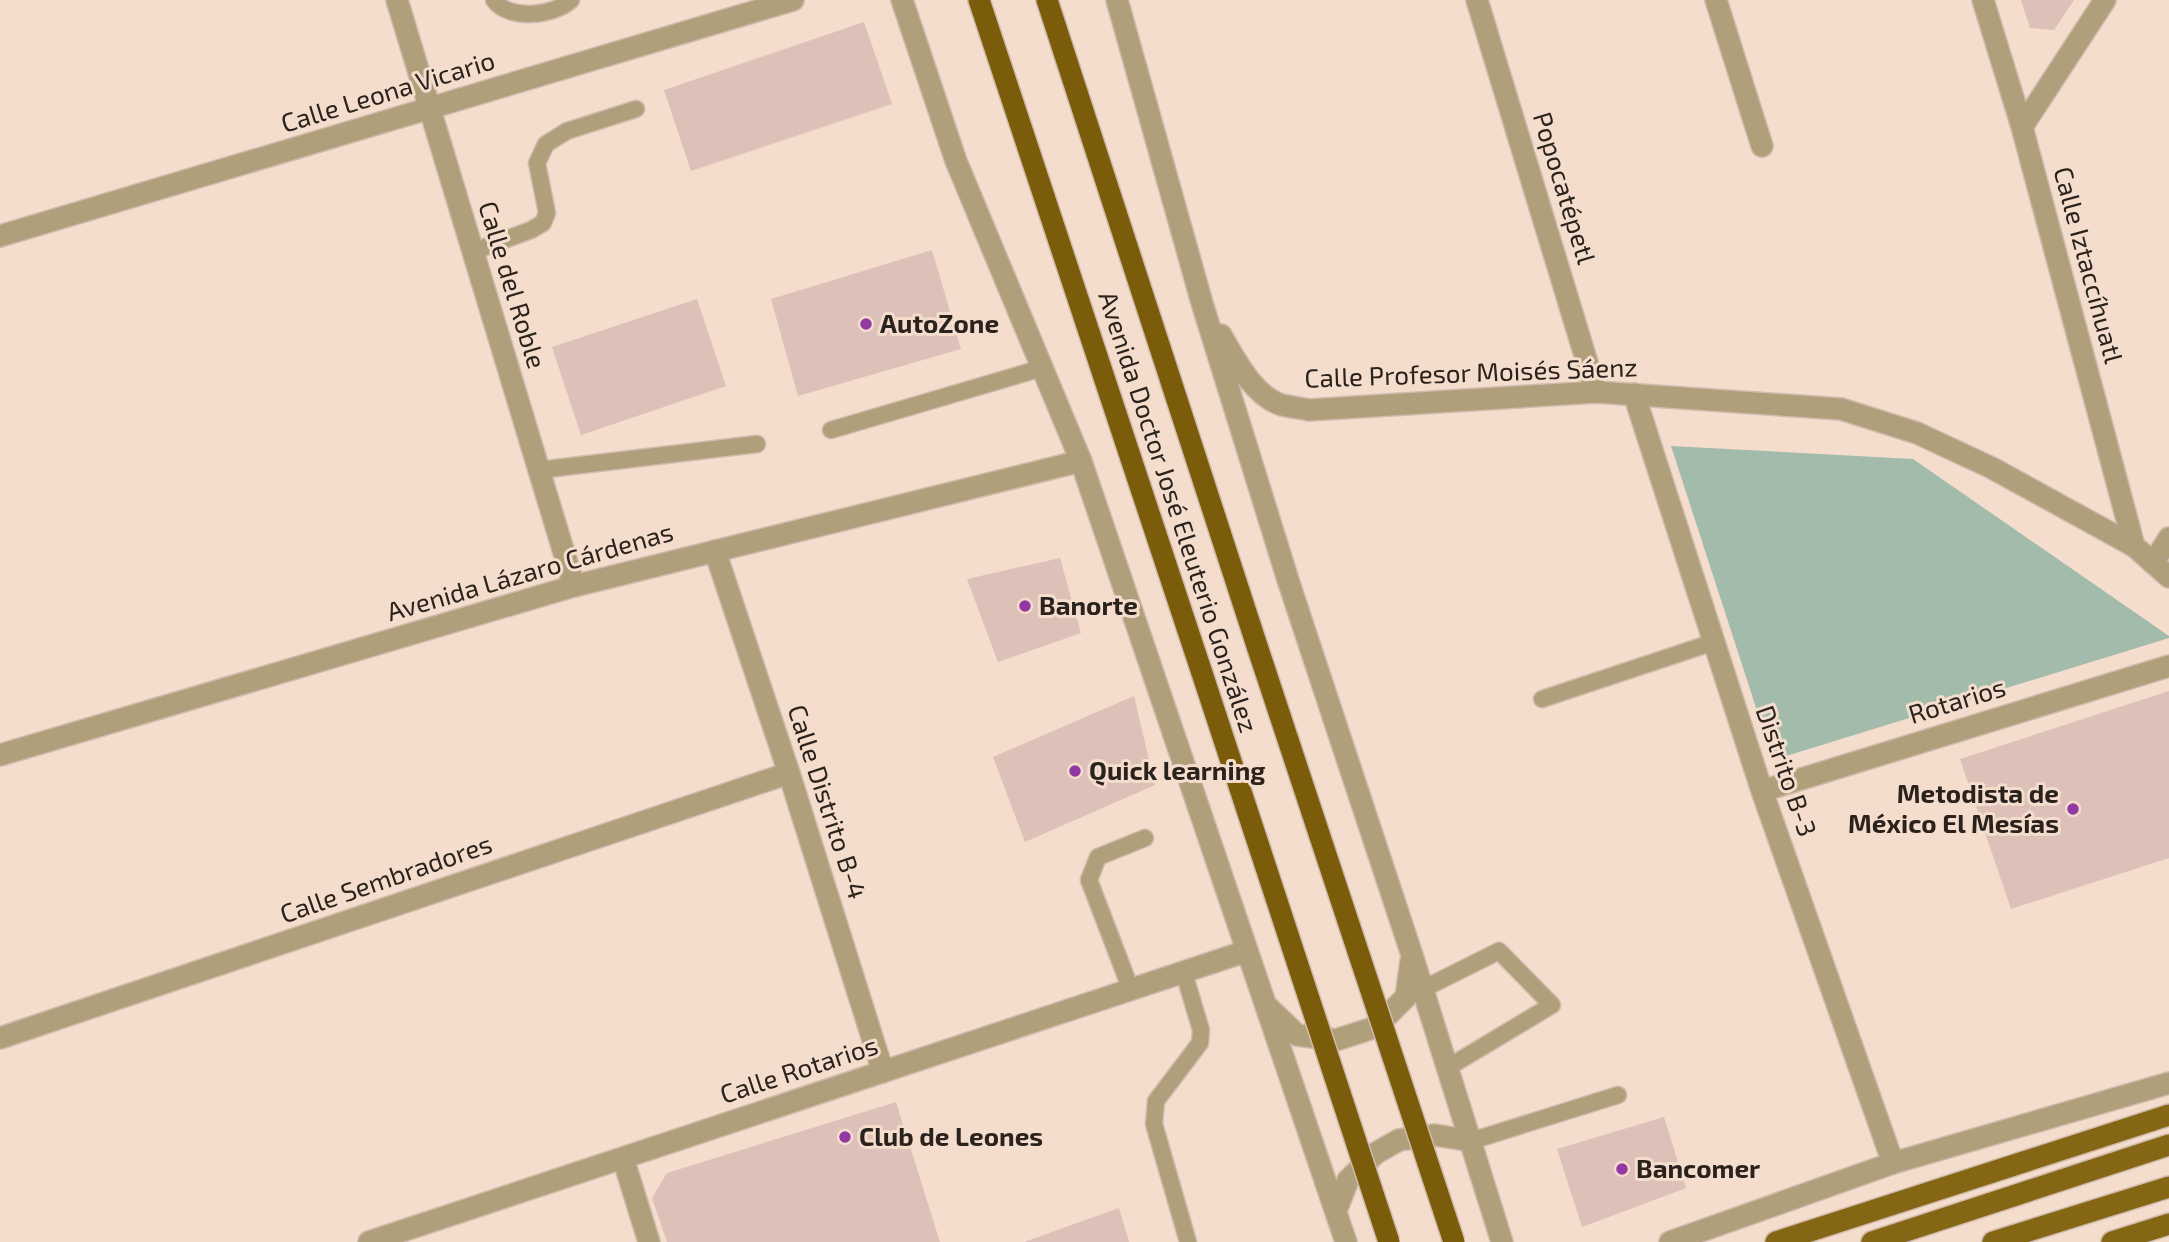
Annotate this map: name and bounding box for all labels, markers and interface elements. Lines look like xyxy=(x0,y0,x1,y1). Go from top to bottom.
street label: Calle Leona Vicario xyxy=(277,43,498,138)
street label: Popocatépetl xyxy=(1528,108,1603,268)
street label: Calle Iztaccíhuatl xyxy=(2048,163,2131,366)
street label: Calle del Roble xyxy=(473,197,554,372)
street label: Avenida Doctor José Eleuterio González xyxy=(1093,287,1266,736)
place label: AutoZone xyxy=(880,307,999,338)
marker: AutoZone xyxy=(858,316,874,332)
street label: Calle Profesor Moisés Sáenz xyxy=(1304,350,1638,393)
street label: Avenida Lázaro Cárdenas xyxy=(383,515,676,626)
place label: Banorte xyxy=(1039,589,1138,620)
marker: Banorte xyxy=(1017,598,1033,614)
street label: Rotarios xyxy=(1904,670,2009,729)
street label: Calle Distrito B-4 xyxy=(782,701,874,903)
street label: Distrito B-3 xyxy=(1751,701,1824,840)
place label: Quick learning xyxy=(1089,754,1265,786)
marker: Quick learning xyxy=(1067,763,1083,779)
place label: Metodista de México El Mesías xyxy=(1848,777,2059,838)
marker: Metodista de México El Mesías xyxy=(2065,801,2081,817)
street label: Calle Sembradores xyxy=(275,827,496,928)
street label: Calle Rotarios xyxy=(716,1028,881,1109)
place label: Club de Leones xyxy=(859,1120,1043,1151)
marker: Club de Leones xyxy=(837,1129,853,1145)
place label: Bancomer xyxy=(1636,1152,1760,1183)
marker: Bancomer xyxy=(1614,1161,1630,1177)

